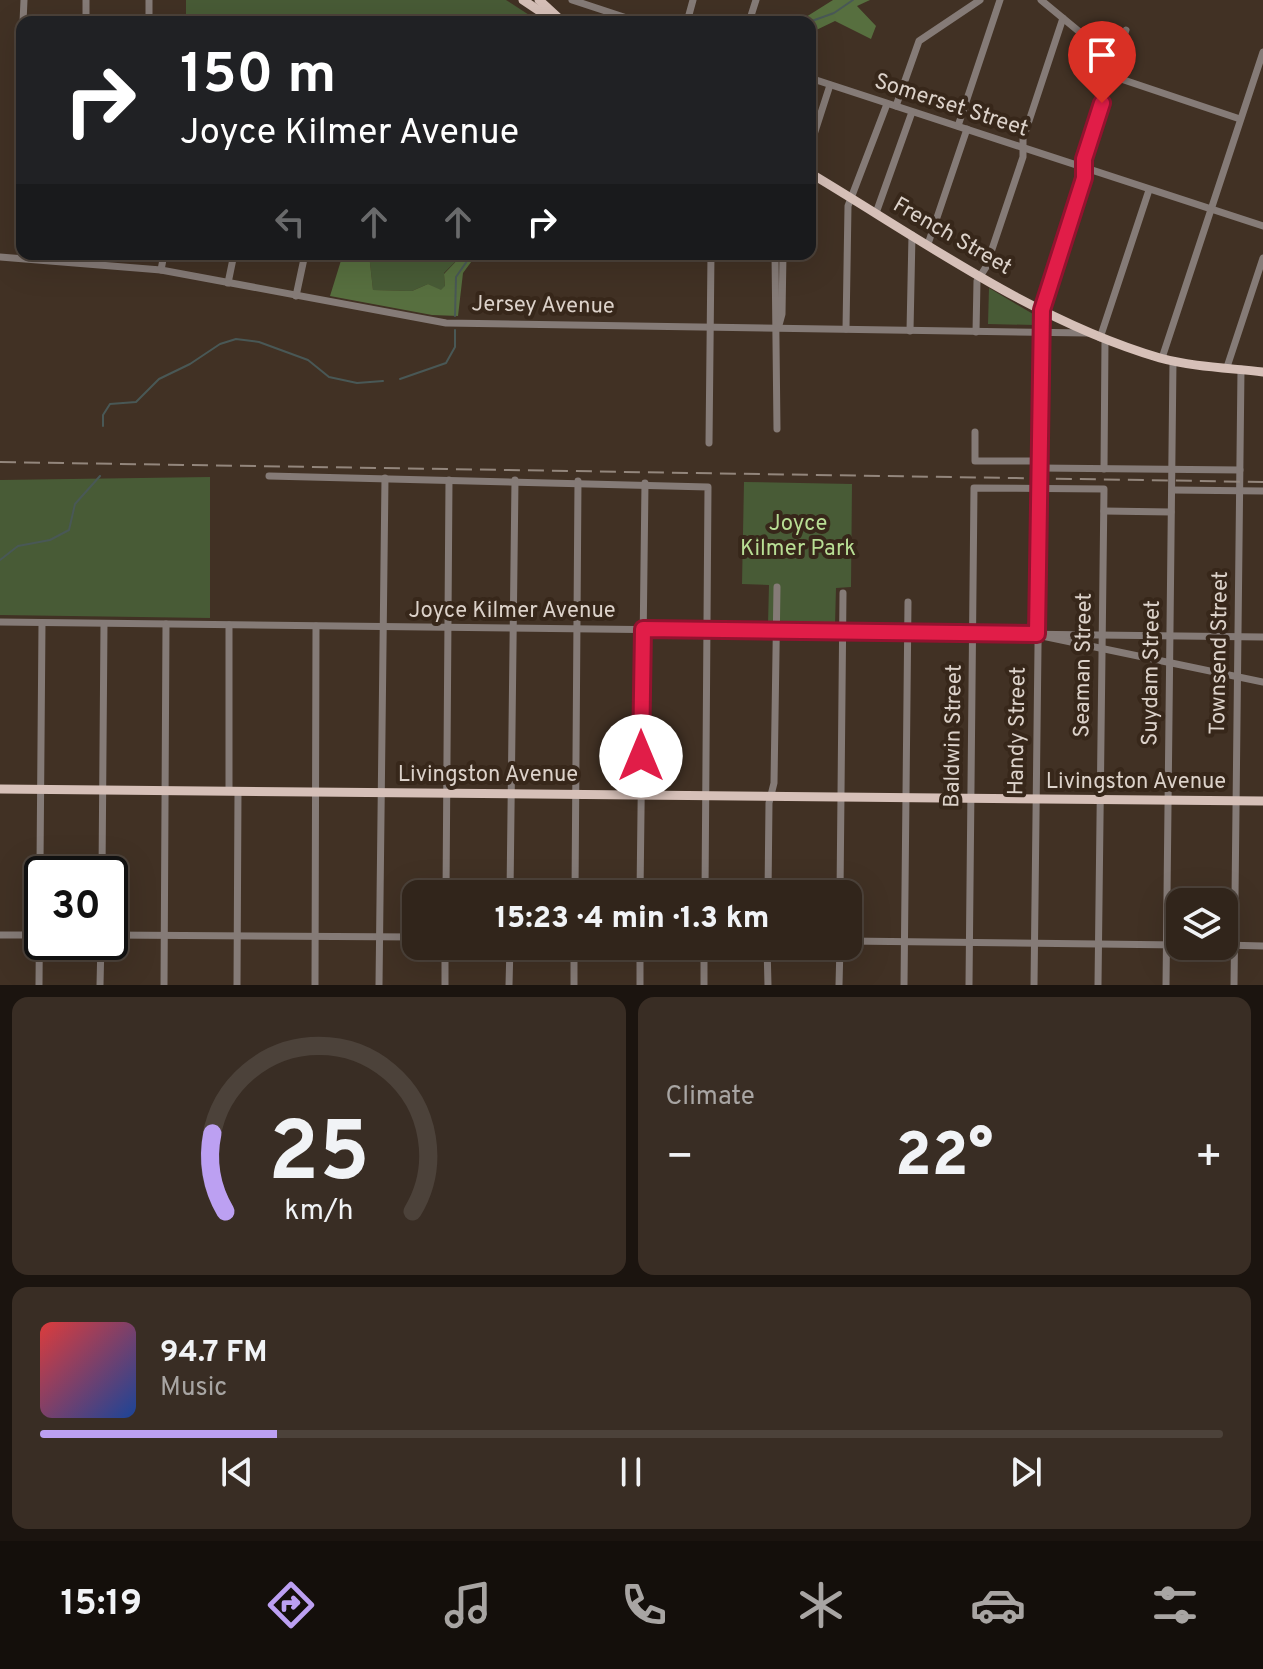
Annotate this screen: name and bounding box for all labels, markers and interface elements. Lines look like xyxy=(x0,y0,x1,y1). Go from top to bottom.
pin xyxy=(1068,21,1136,103)
icon: arrive xyxy=(1080,33,1124,77)
text: 150 m xyxy=(180,42,336,112)
icon: right xyxy=(48,48,152,152)
street label: Somerset Street xyxy=(871,68,1031,144)
text: Joyce Kilmer Avenue xyxy=(180,111,519,157)
street label: French Street xyxy=(888,192,1016,282)
icon: left xyxy=(268,200,312,244)
icon: ahead xyxy=(352,200,396,244)
icon: ahead xyxy=(436,200,480,244)
icon: right xyxy=(520,200,564,244)
street label: Jersey Avenue xyxy=(471,291,615,321)
park label: Joyce Kilmer Park xyxy=(740,511,856,563)
street label: Townsend Street xyxy=(1205,571,1235,735)
street label: Seaman Street xyxy=(1069,592,1099,738)
street label: Joyce Kilmer Avenue xyxy=(408,598,616,625)
street label: Suydam Street xyxy=(1137,600,1167,746)
street label: Baldwin Street xyxy=(939,664,969,808)
street label: Handy Street xyxy=(1003,666,1033,796)
position arrow xyxy=(599,714,683,798)
street label: Livingston Avenue xyxy=(398,762,578,789)
street label: Livingston Avenue xyxy=(1046,769,1226,796)
speed limit sign: 30 xyxy=(24,856,128,960)
map controls xyxy=(1166,888,1238,960)
button: layers xyxy=(1166,888,1238,960)
text: 15:23 · 4 min · 1.3 km xyxy=(495,901,769,938)
text: Climate xyxy=(666,1081,755,1114)
text: 25 xyxy=(268,1105,370,1210)
text: 22° xyxy=(895,1121,993,1197)
text: − xyxy=(666,1131,694,1187)
text: + xyxy=(1195,1131,1223,1187)
text: km/h xyxy=(284,1194,353,1230)
text: 94.7 FM xyxy=(160,1335,268,1372)
text: Music xyxy=(160,1372,227,1405)
icon: previous xyxy=(215,1450,259,1494)
icon: pause xyxy=(609,1450,653,1494)
icon: next xyxy=(1004,1450,1048,1494)
icon: directions xyxy=(263,1577,319,1633)
icon: music xyxy=(440,1577,496,1633)
icon: phone xyxy=(616,1577,672,1633)
icon: climate xyxy=(793,1577,849,1633)
icon: car xyxy=(970,1577,1026,1633)
icon: filters xyxy=(1147,1577,1203,1633)
text: 15:19 xyxy=(60,1582,142,1628)

